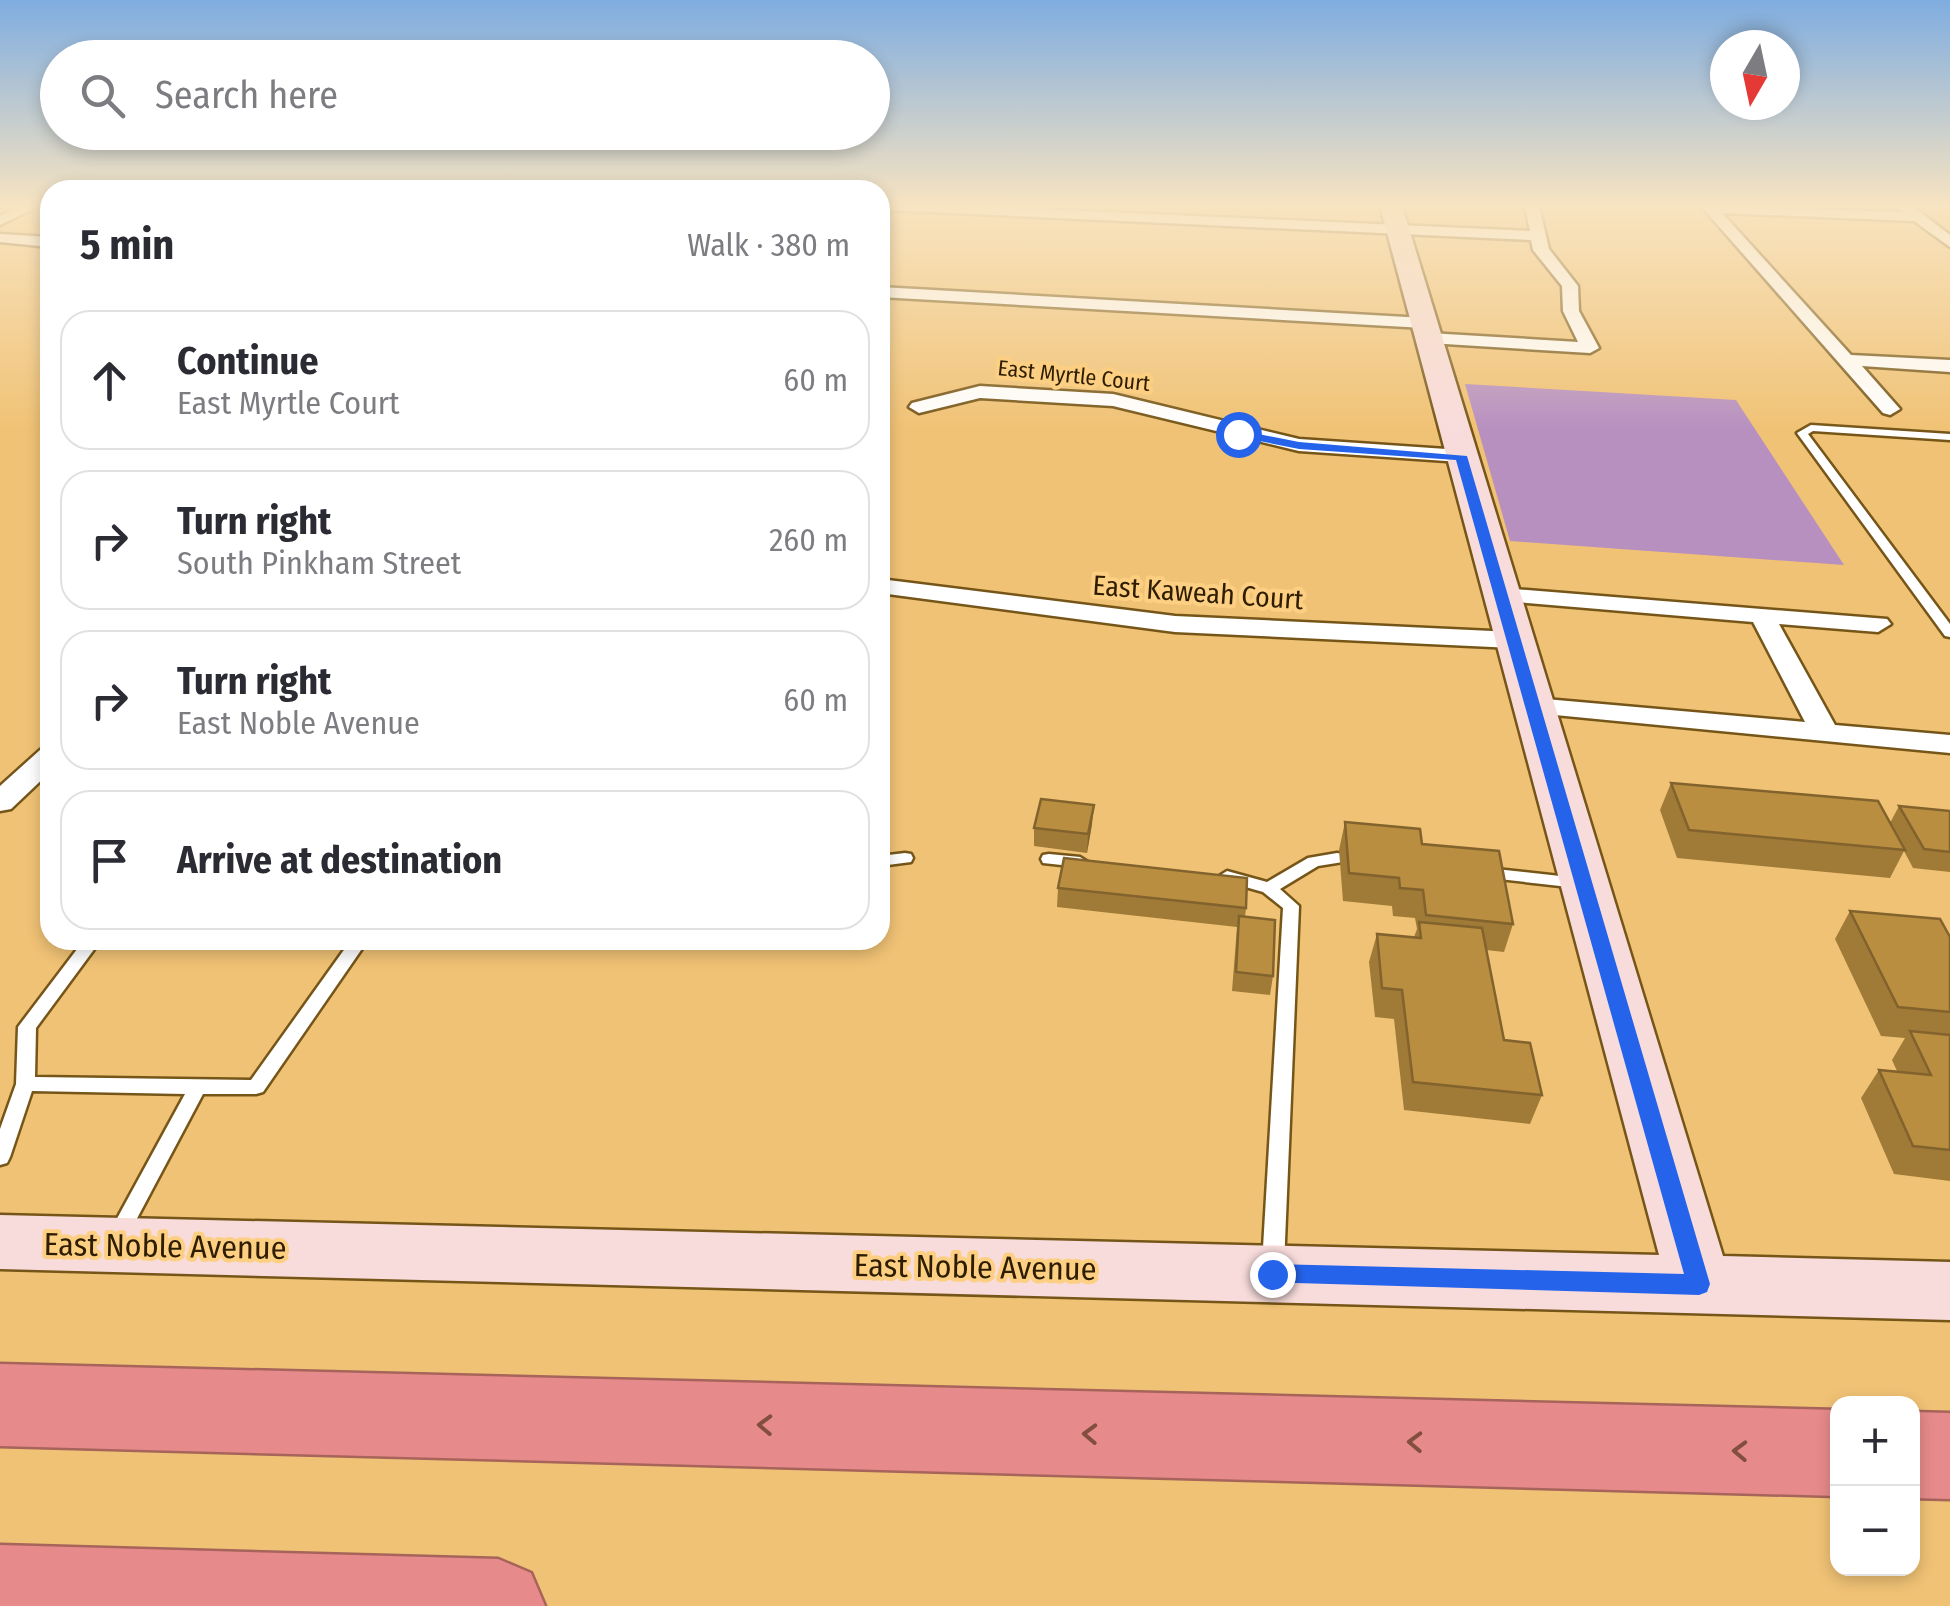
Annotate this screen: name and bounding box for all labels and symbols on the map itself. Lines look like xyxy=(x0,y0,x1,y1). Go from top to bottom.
north arrow xyxy=(1710,30,1800,120)
street label: East Myrtle Court xyxy=(996,354,1152,397)
route start xyxy=(1216,412,1262,458)
street label: East Kaweah Court xyxy=(1091,569,1305,616)
street label: East Noble Avenue xyxy=(43,1225,287,1267)
street label: East Noble Avenue xyxy=(853,1246,1097,1288)
route end xyxy=(1250,1252,1296,1298)
one-way arrow xyxy=(757,1415,773,1436)
one-way arrow xyxy=(1082,1423,1098,1444)
one-way arrow xyxy=(1407,1432,1423,1453)
one-way arrow xyxy=(1732,1440,1748,1461)

